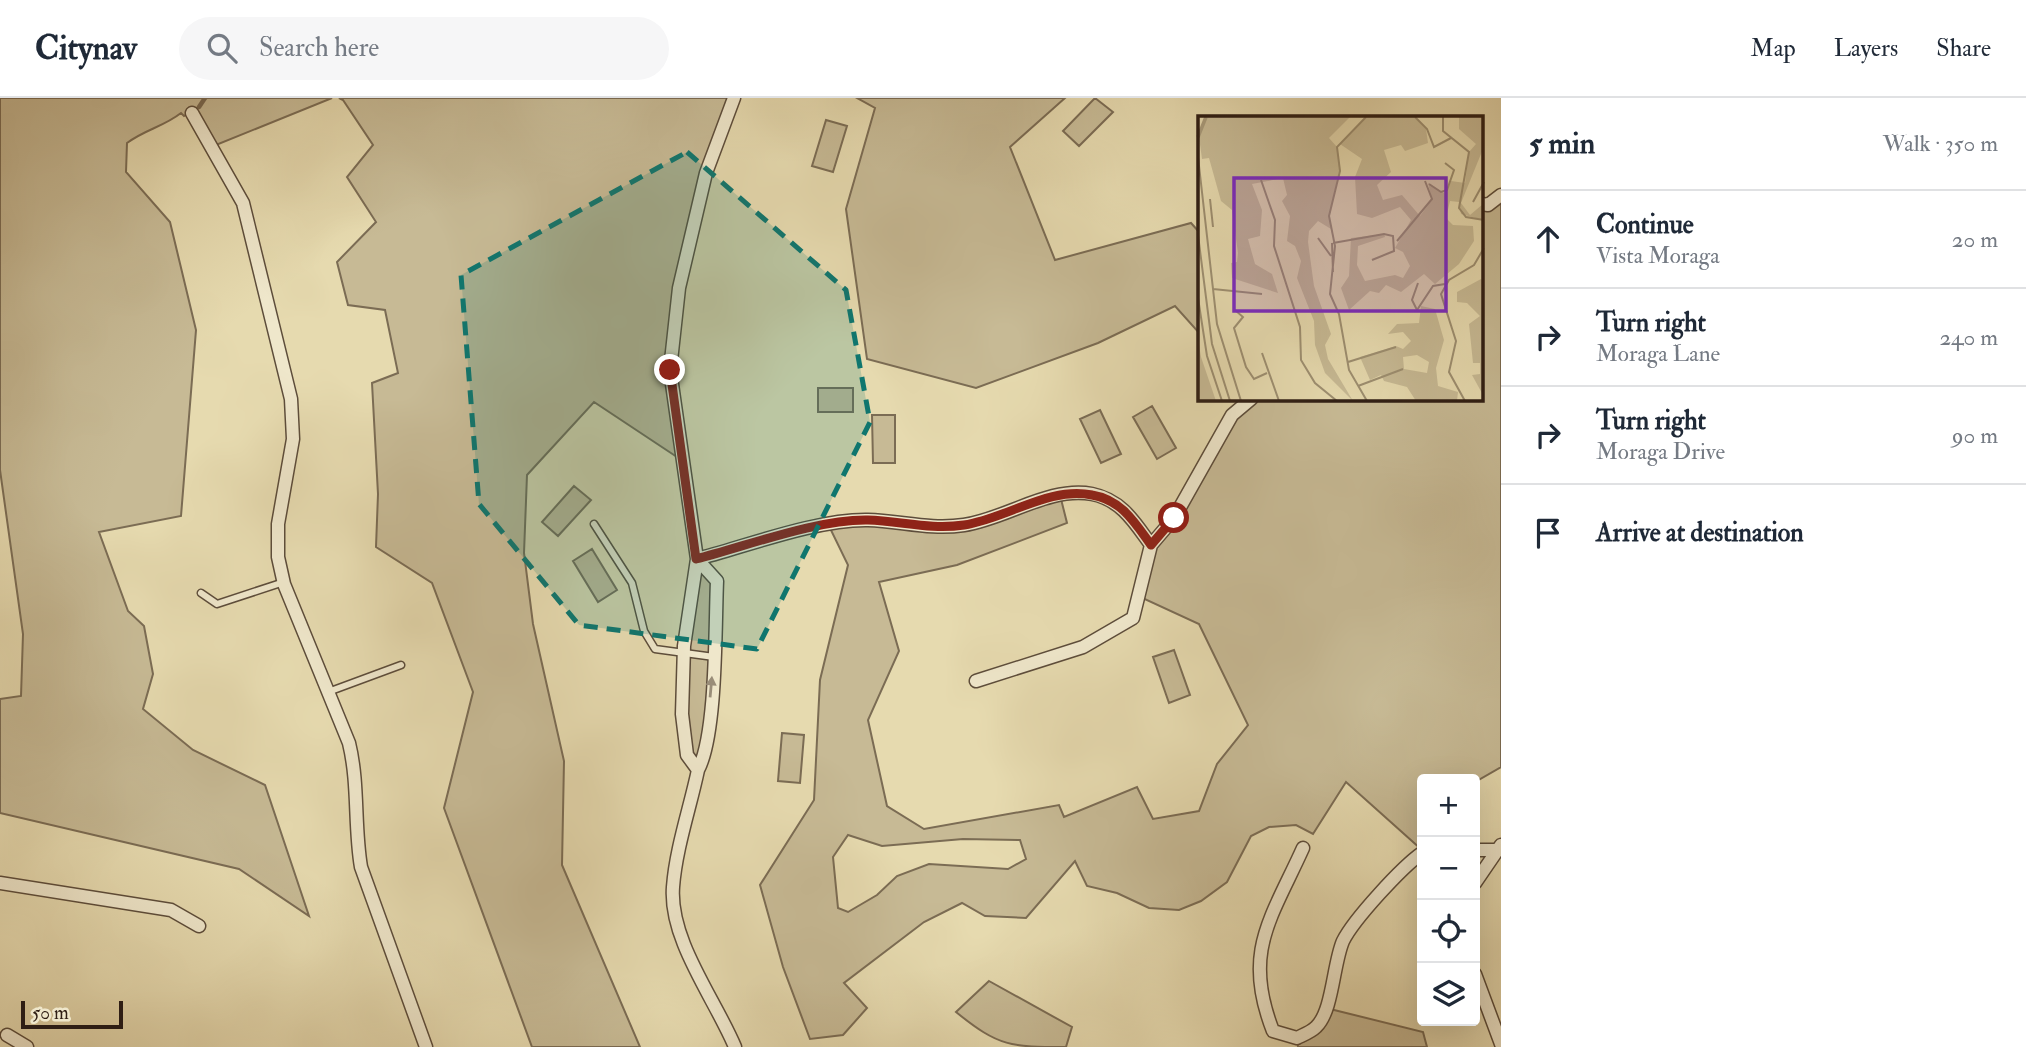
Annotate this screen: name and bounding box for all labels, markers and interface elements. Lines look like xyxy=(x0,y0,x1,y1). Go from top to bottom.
search box xyxy=(179,17,669,80)
text: Citynav xyxy=(35,28,137,69)
icon: search xyxy=(203,29,241,67)
text: Search here xyxy=(259,32,379,64)
text: Map xyxy=(1751,33,1796,64)
text: Layers xyxy=(1834,33,1898,64)
text: Share xyxy=(1936,33,1991,64)
inset map xyxy=(1198,116,1484,401)
text: 5 min xyxy=(1529,125,1595,162)
text: Walk · 350 m xyxy=(1883,129,1998,158)
text: Continue xyxy=(1596,209,1694,241)
icon: ahead xyxy=(1529,220,1567,258)
text: 20 m xyxy=(1952,225,1998,254)
text: Vista Moraga xyxy=(1596,241,1720,270)
text: Turn right xyxy=(1596,307,1706,339)
icon: right xyxy=(1529,318,1567,356)
text: 240 m xyxy=(1939,323,1998,352)
text: Moraga Lane xyxy=(1596,339,1720,368)
route end xyxy=(654,354,685,385)
text: Turn right xyxy=(1596,405,1706,437)
icon: right xyxy=(1529,416,1567,454)
text: 90 m xyxy=(1952,421,1998,450)
text: Moraga Drive xyxy=(1596,437,1725,466)
route start xyxy=(1158,502,1189,533)
icon: arrive xyxy=(1529,514,1567,552)
text: Arrive at destination xyxy=(1596,517,1804,549)
one-way arrow xyxy=(706,676,717,698)
map controls xyxy=(1417,774,1480,1026)
button: + xyxy=(1417,774,1480,837)
button: − xyxy=(1417,837,1480,900)
button: locate xyxy=(1417,900,1480,963)
button: layers xyxy=(1417,963,1480,1026)
scale bar xyxy=(21,998,122,1030)
text: 50 m xyxy=(32,1001,69,1025)

